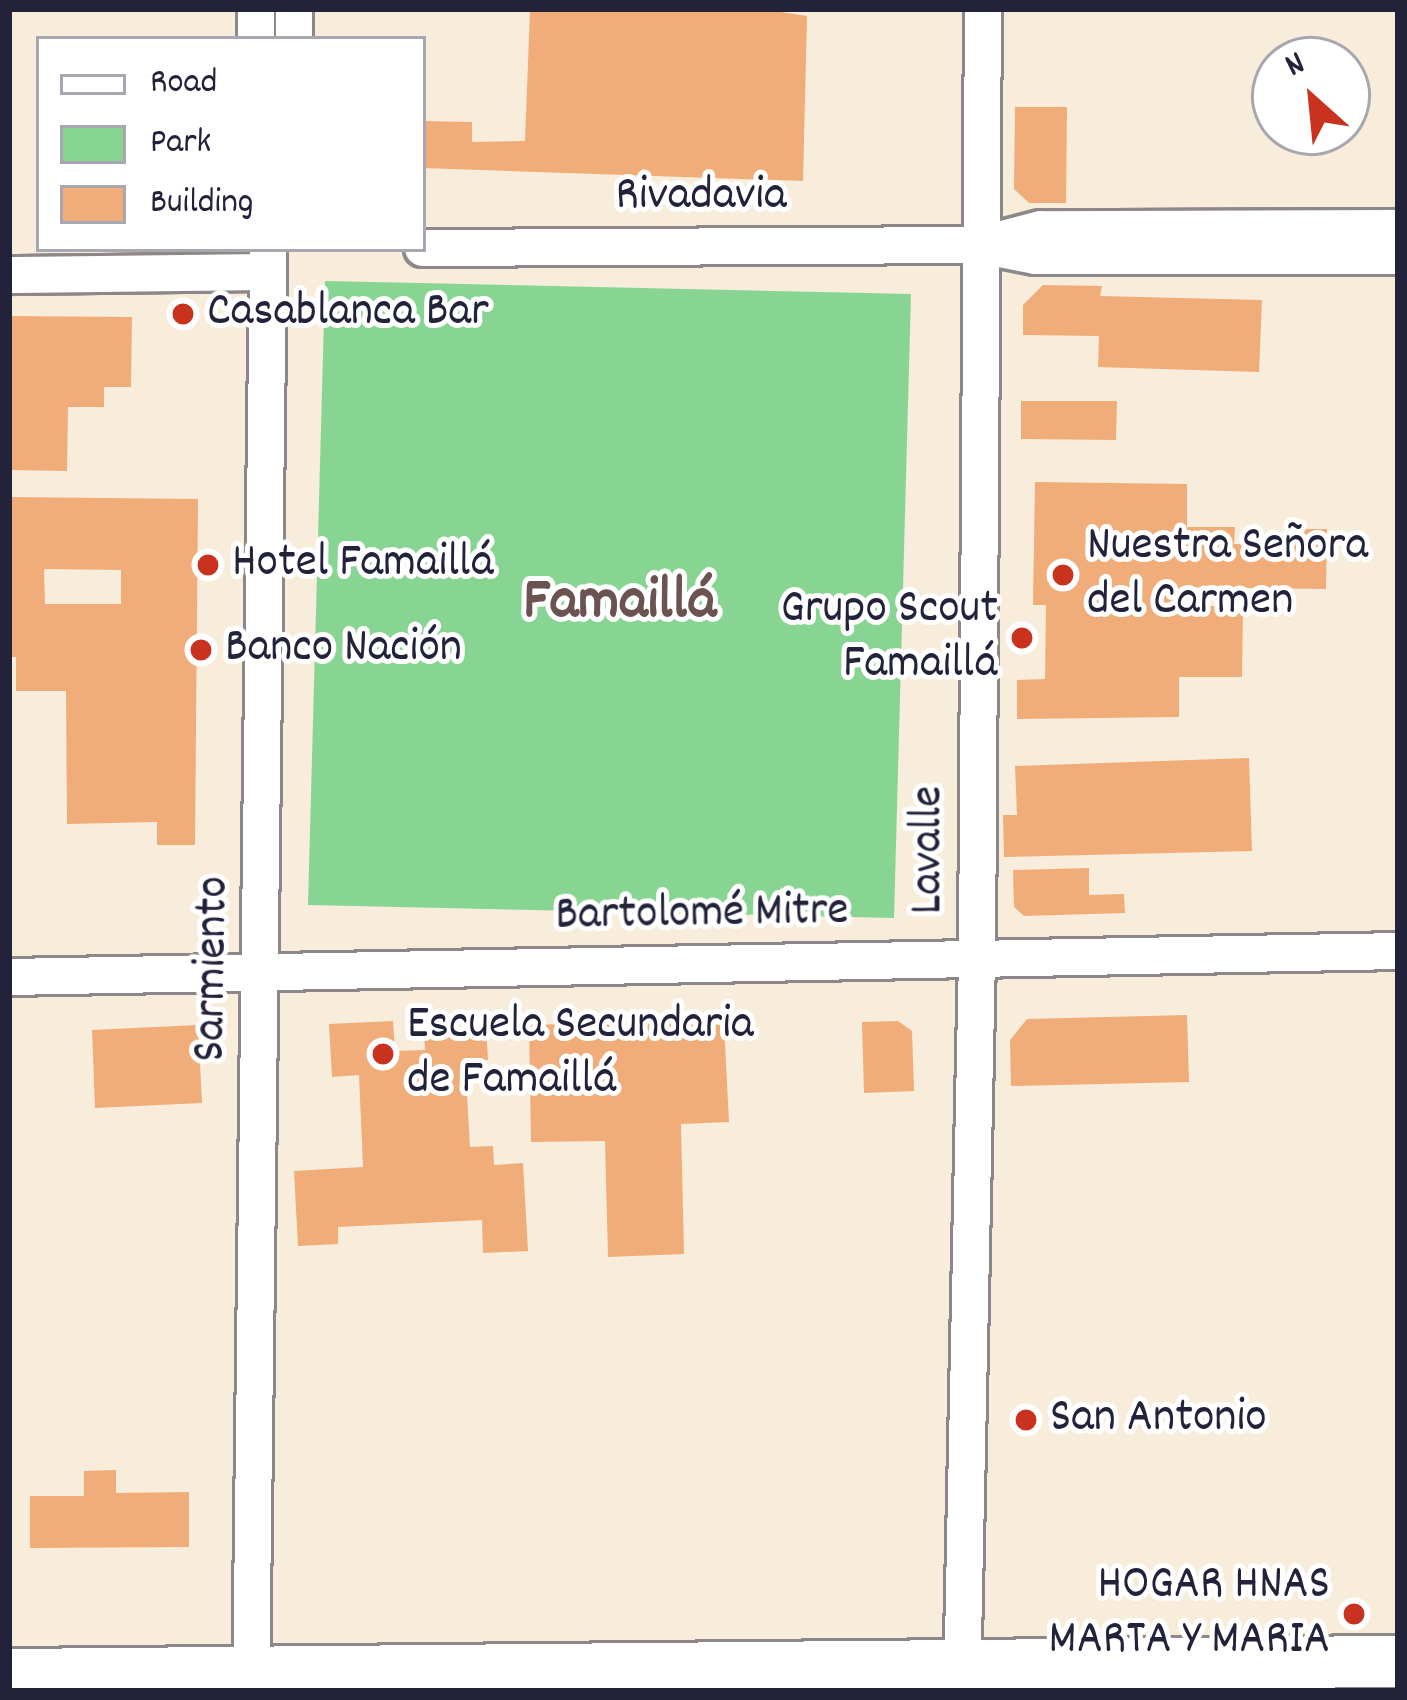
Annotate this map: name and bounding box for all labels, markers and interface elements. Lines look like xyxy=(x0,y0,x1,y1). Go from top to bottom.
legend xyxy=(36,36,426,252)
north arrow xyxy=(1251,36,1371,156)
text: N xyxy=(1278,42,1314,91)
text: Road xyxy=(150,58,217,110)
text: Park xyxy=(150,118,211,170)
street label: Rivadavia xyxy=(615,169,787,227)
text: Building xyxy=(150,178,254,230)
place label: Casablanca Bar xyxy=(207,285,489,343)
marker: Casablanca Bar xyxy=(170,301,196,327)
place label: Nuestra Señora del Carmen xyxy=(1087,518,1368,631)
place label: Hotel Famaillá xyxy=(232,536,494,594)
marker: Hotel Famaillá xyxy=(195,552,221,578)
marker: Nuestra Señora del Carmen xyxy=(1050,562,1076,588)
district label: Famaillá xyxy=(523,568,717,640)
place label: Grupo Scout Famaillá xyxy=(781,581,998,694)
place label: Banco Nación xyxy=(225,621,462,679)
marker: Grupo Scout Famaillá xyxy=(1009,625,1035,651)
marker: Banco Nación xyxy=(188,637,214,663)
street label: Lavalle xyxy=(901,786,959,914)
street label: Sarmiento xyxy=(184,876,244,1062)
street label: Bartolomé Mitre xyxy=(555,884,849,946)
place label: Escuela Secundaria de Famaillá xyxy=(407,997,754,1110)
marker: Escuela Secundaria de Famaillá xyxy=(370,1041,396,1067)
place label: San Antonio xyxy=(1050,1391,1267,1449)
marker: San Antonio xyxy=(1013,1407,1039,1433)
place label: HOGAR HNAS MARTA Y MARIA xyxy=(1049,1557,1330,1670)
marker: HOGAR HNAS MARTA Y MARIA xyxy=(1341,1601,1367,1627)

